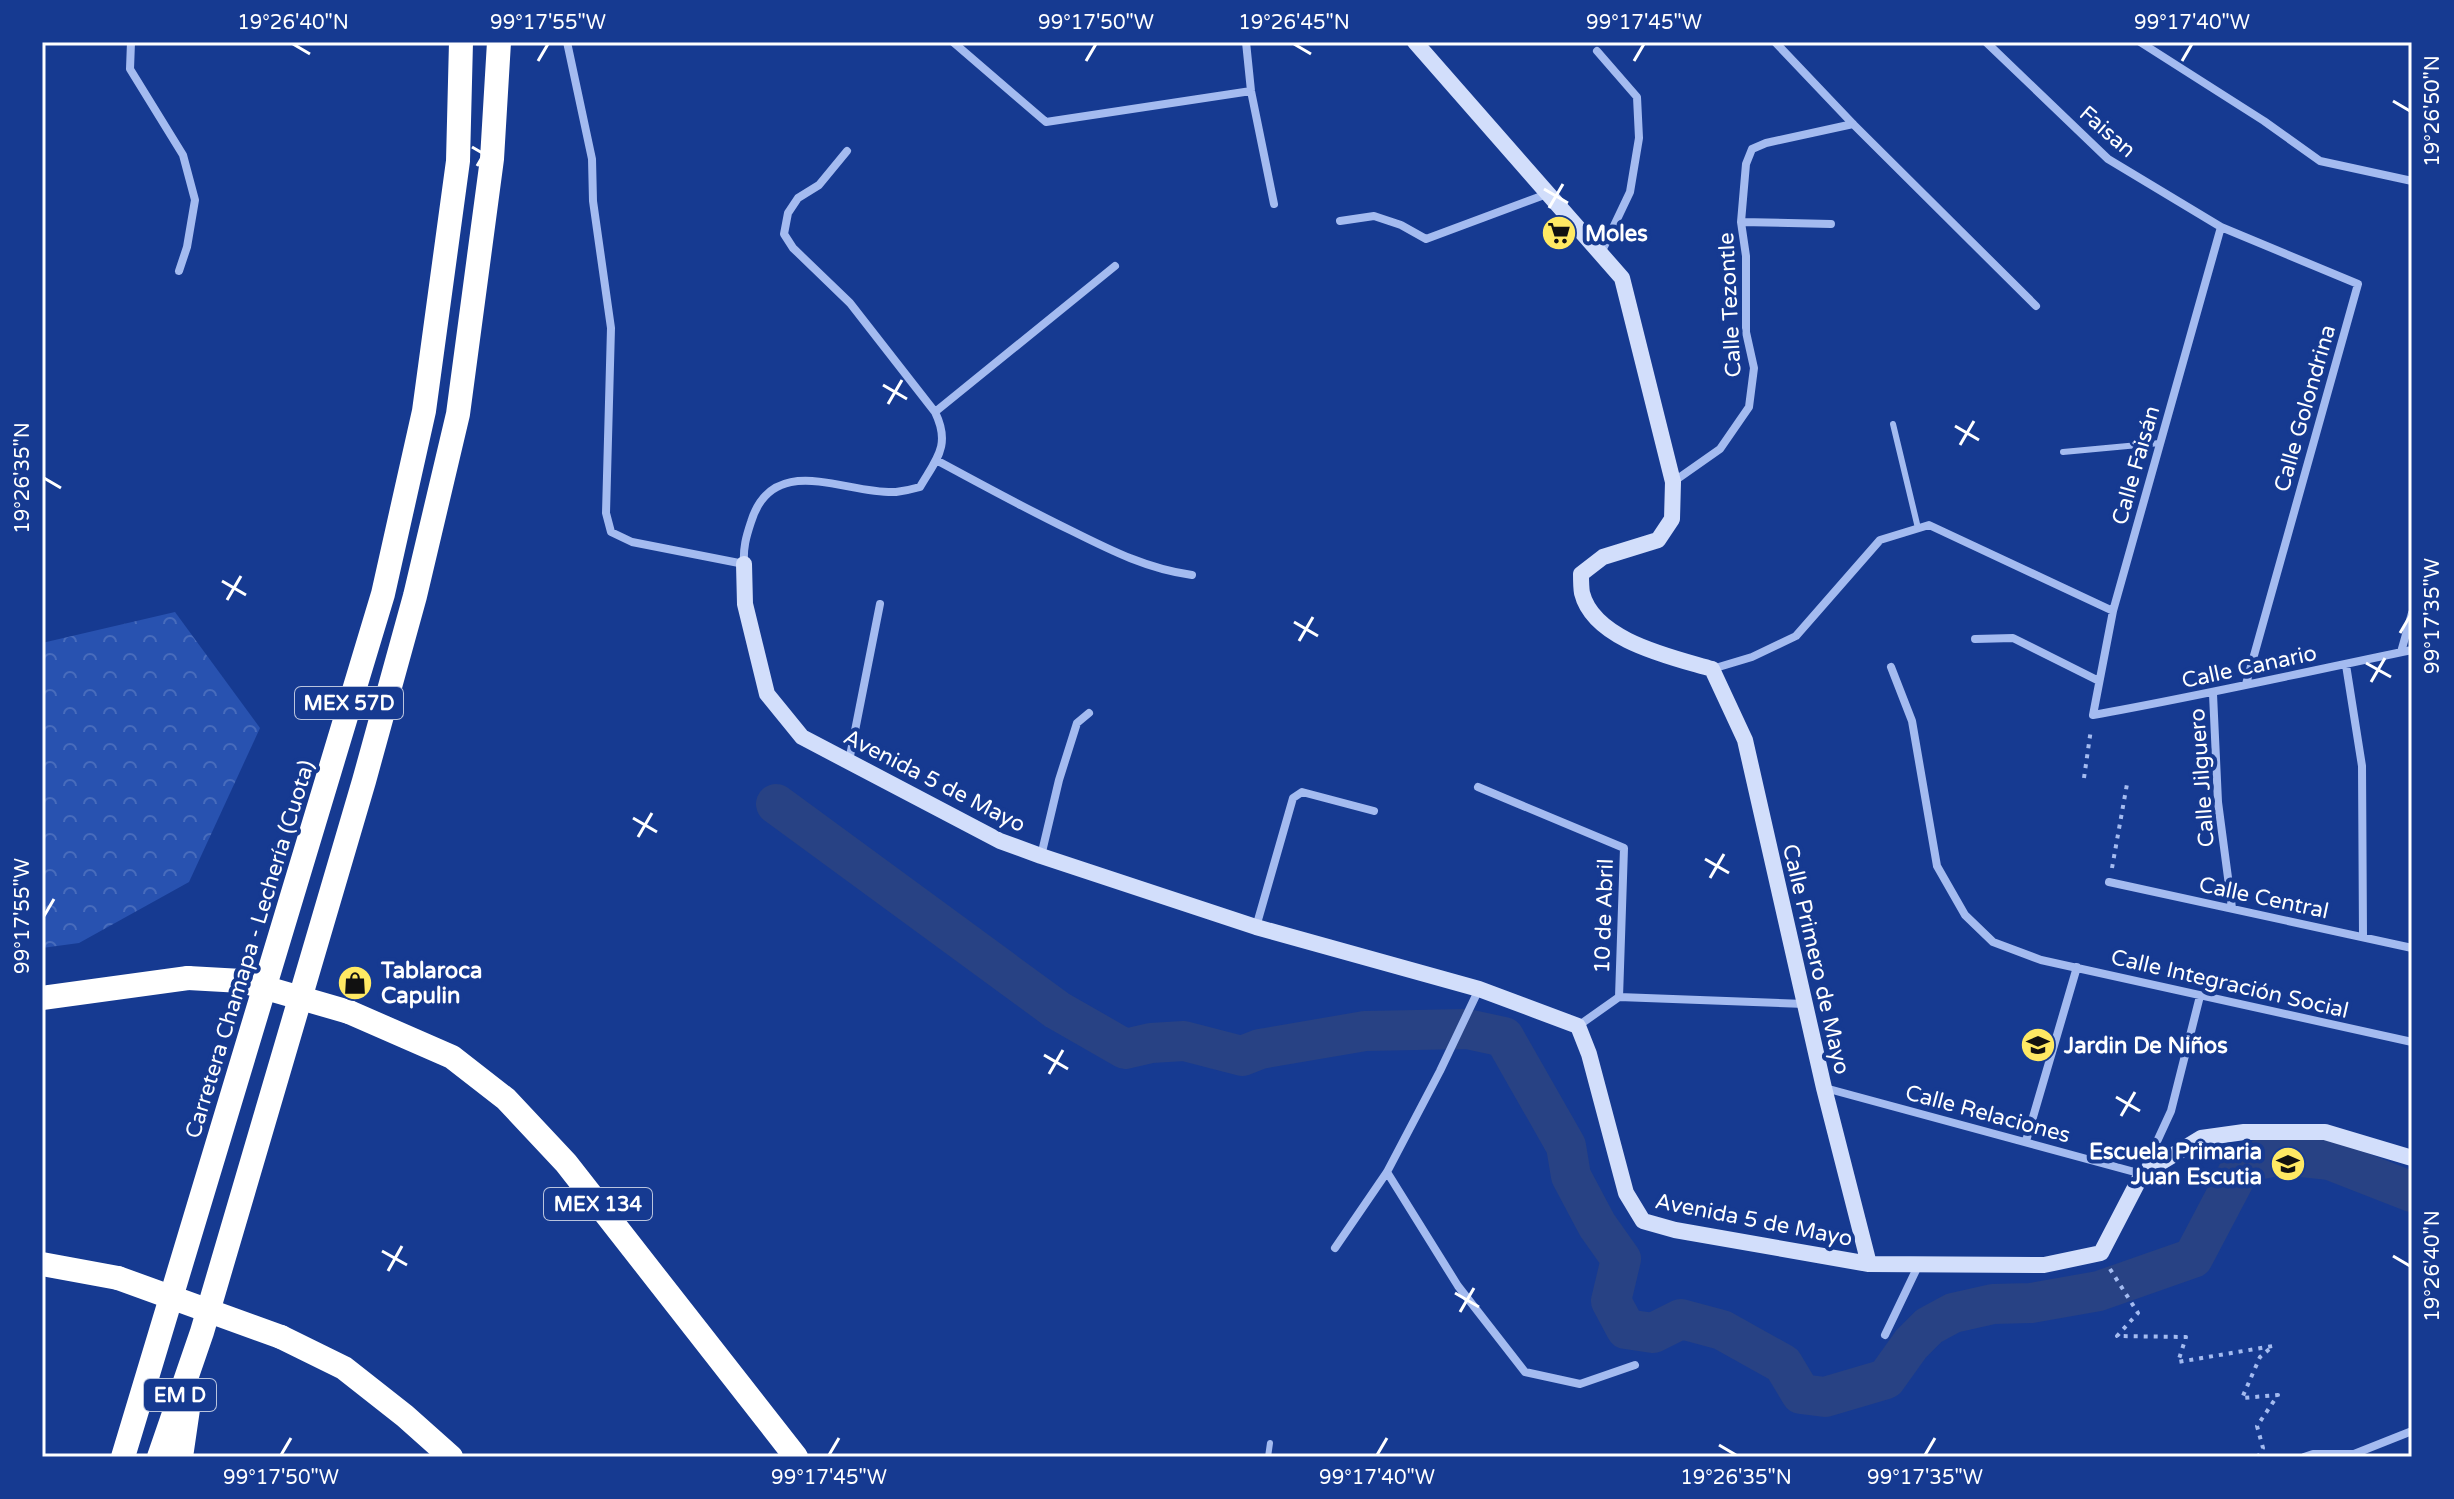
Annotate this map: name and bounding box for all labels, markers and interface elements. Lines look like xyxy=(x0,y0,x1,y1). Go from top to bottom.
text: 19°26'40"N xyxy=(237,11,349,35)
text: 99°17'55"W xyxy=(490,11,606,35)
text: 99°17'50"W xyxy=(1038,11,1154,35)
text: 19°26'45"N xyxy=(1238,11,1350,35)
text: 99°17'45"W xyxy=(1586,11,1702,35)
text: 99°17'40"W xyxy=(2134,11,2250,35)
text: 19°26'50"N xyxy=(2421,55,2445,167)
street label: Faisan xyxy=(2074,100,2141,163)
supermarket icon: Moles xyxy=(1540,214,1578,252)
place label: Moles xyxy=(1585,221,1648,247)
street label: Calle Tezontle xyxy=(1713,232,1747,378)
street label: Calle Golondrina xyxy=(2269,322,2341,495)
street label: Calle Faisán xyxy=(2107,403,2165,528)
text: 19°26'35"N xyxy=(11,422,35,534)
text: 99°17'35"W xyxy=(2421,558,2445,674)
street label: Calle Canario xyxy=(2179,640,2319,694)
road number: MEX 57D xyxy=(295,687,403,719)
street label: Calle Jilguero xyxy=(2184,708,2220,848)
street label: Avenida 5 de Mayo xyxy=(839,724,1030,838)
street label: Carretera Chamapa - Lechería (Cuota) xyxy=(180,757,320,1142)
street label: Calle Primero de Mayo xyxy=(1777,841,1855,1077)
text: 99°17'55"W xyxy=(11,858,35,974)
street label: 10 de Abril xyxy=(1589,858,1619,974)
street label: Calle Central xyxy=(2197,872,2331,924)
street label: Calle Integración Social xyxy=(2108,944,2351,1024)
place label: Tablaroca Capulin xyxy=(380,958,482,1009)
shop icon: Tablaroca Capulin xyxy=(336,964,374,1002)
school or university icon: Jardin De Niños xyxy=(2019,1026,2057,1064)
place label: Jardin De Niños xyxy=(2063,1033,2228,1059)
street label: Calle Relaciones xyxy=(1902,1079,2073,1148)
place label: Escuela Primaria Juan Escutia xyxy=(2089,1139,2262,1190)
school or university icon: Escuela Primaria Juan Escutia xyxy=(2269,1145,2307,1183)
road number: MEX 134 xyxy=(544,1188,652,1220)
street label: Avenida 5 de Mayo xyxy=(1653,1188,1855,1252)
text: 19°26'40"N xyxy=(2421,1210,2445,1322)
road number: EM D xyxy=(144,1379,216,1411)
text: 99°17'50"W xyxy=(223,1466,339,1490)
text: 99°17'45"W xyxy=(771,1466,887,1490)
text: 99°17'40"W xyxy=(1319,1466,1435,1490)
text: 19°26'35"N xyxy=(1680,1466,1792,1490)
text: 99°17'35"W xyxy=(1867,1466,1983,1490)

